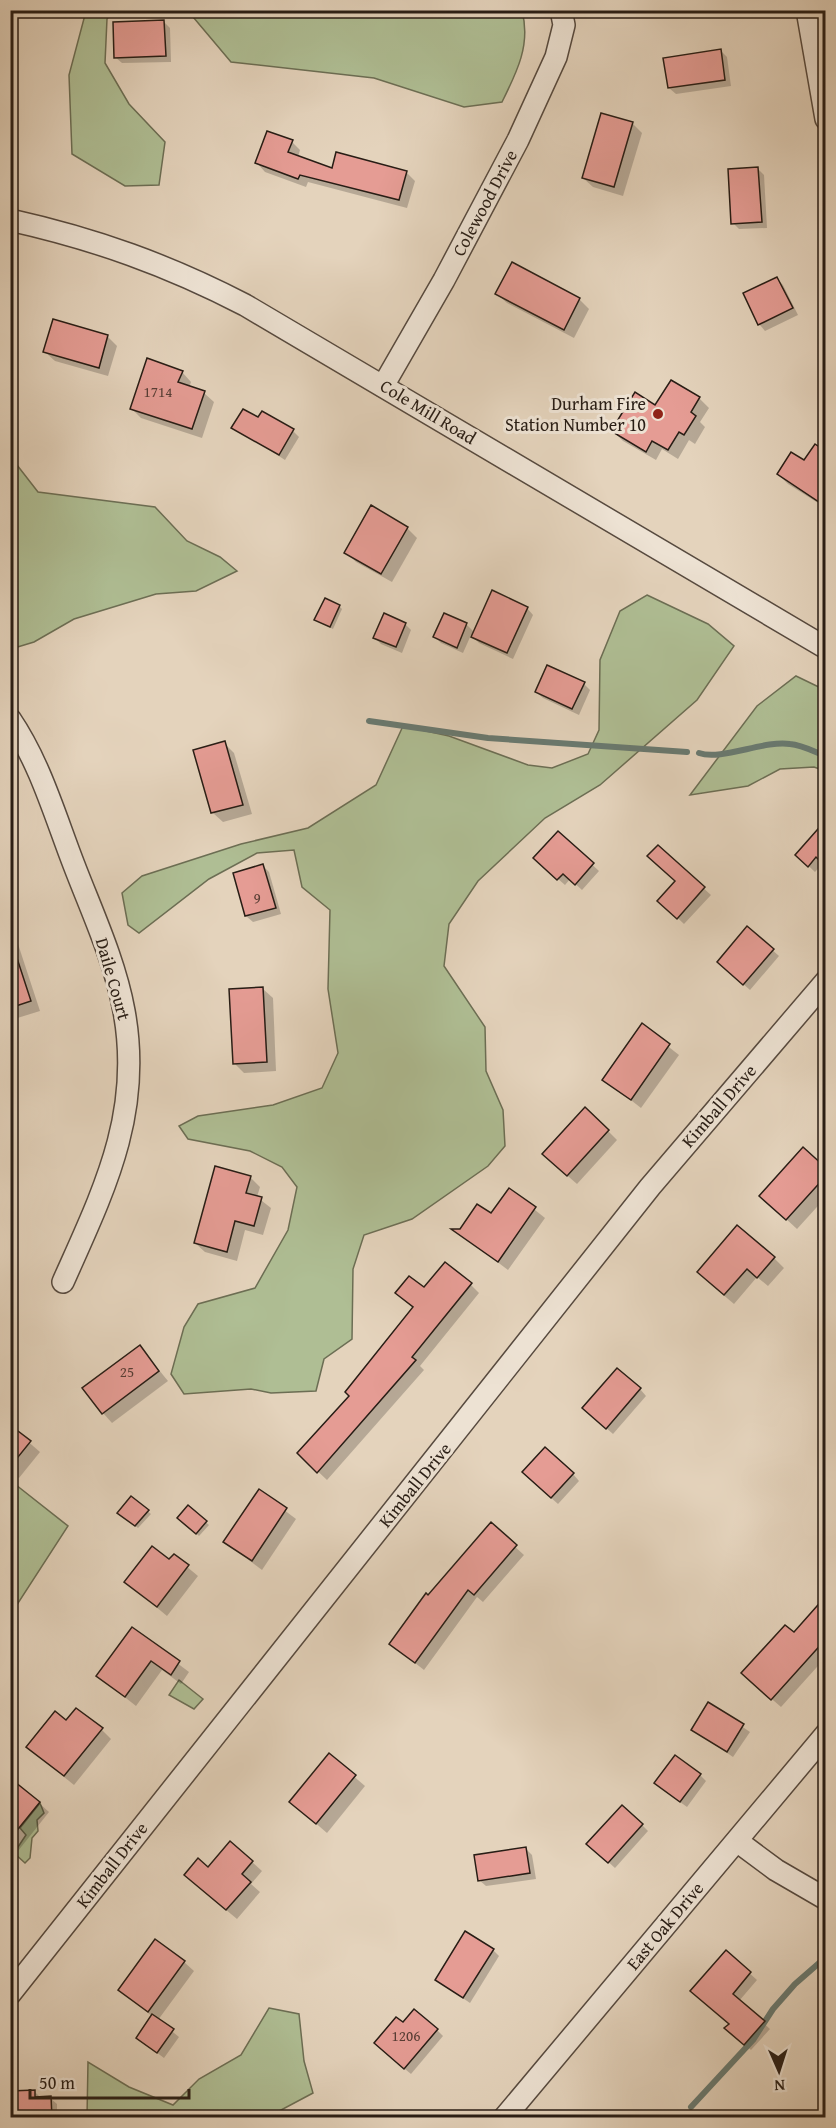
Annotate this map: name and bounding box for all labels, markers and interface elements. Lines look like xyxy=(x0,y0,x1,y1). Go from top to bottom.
street label: Colewood Drive xyxy=(445,145,524,261)
street label: Cole Mill Road xyxy=(375,372,482,451)
house number: 1714 xyxy=(144,381,172,402)
place label: Durham Fire Station Number 10 xyxy=(505,390,646,438)
marker: Durham Fire Station Number 10 xyxy=(651,407,665,421)
house number: 9 xyxy=(253,887,261,908)
street label: Daile Court xyxy=(89,935,138,1024)
street label: Kimball Drive xyxy=(675,1058,763,1153)
house number: 25 xyxy=(120,1361,134,1382)
street label: Kimball Drive xyxy=(372,1436,457,1533)
street label: Kimball Drive xyxy=(69,1816,154,1913)
street label: East Oak Drive xyxy=(620,1876,710,1976)
house number: 1206 xyxy=(392,2025,420,2046)
north arrow xyxy=(749,2041,809,2101)
scale bar xyxy=(30,2062,189,2100)
text: 50 m xyxy=(39,2069,75,2096)
text: N xyxy=(774,2074,786,2098)

